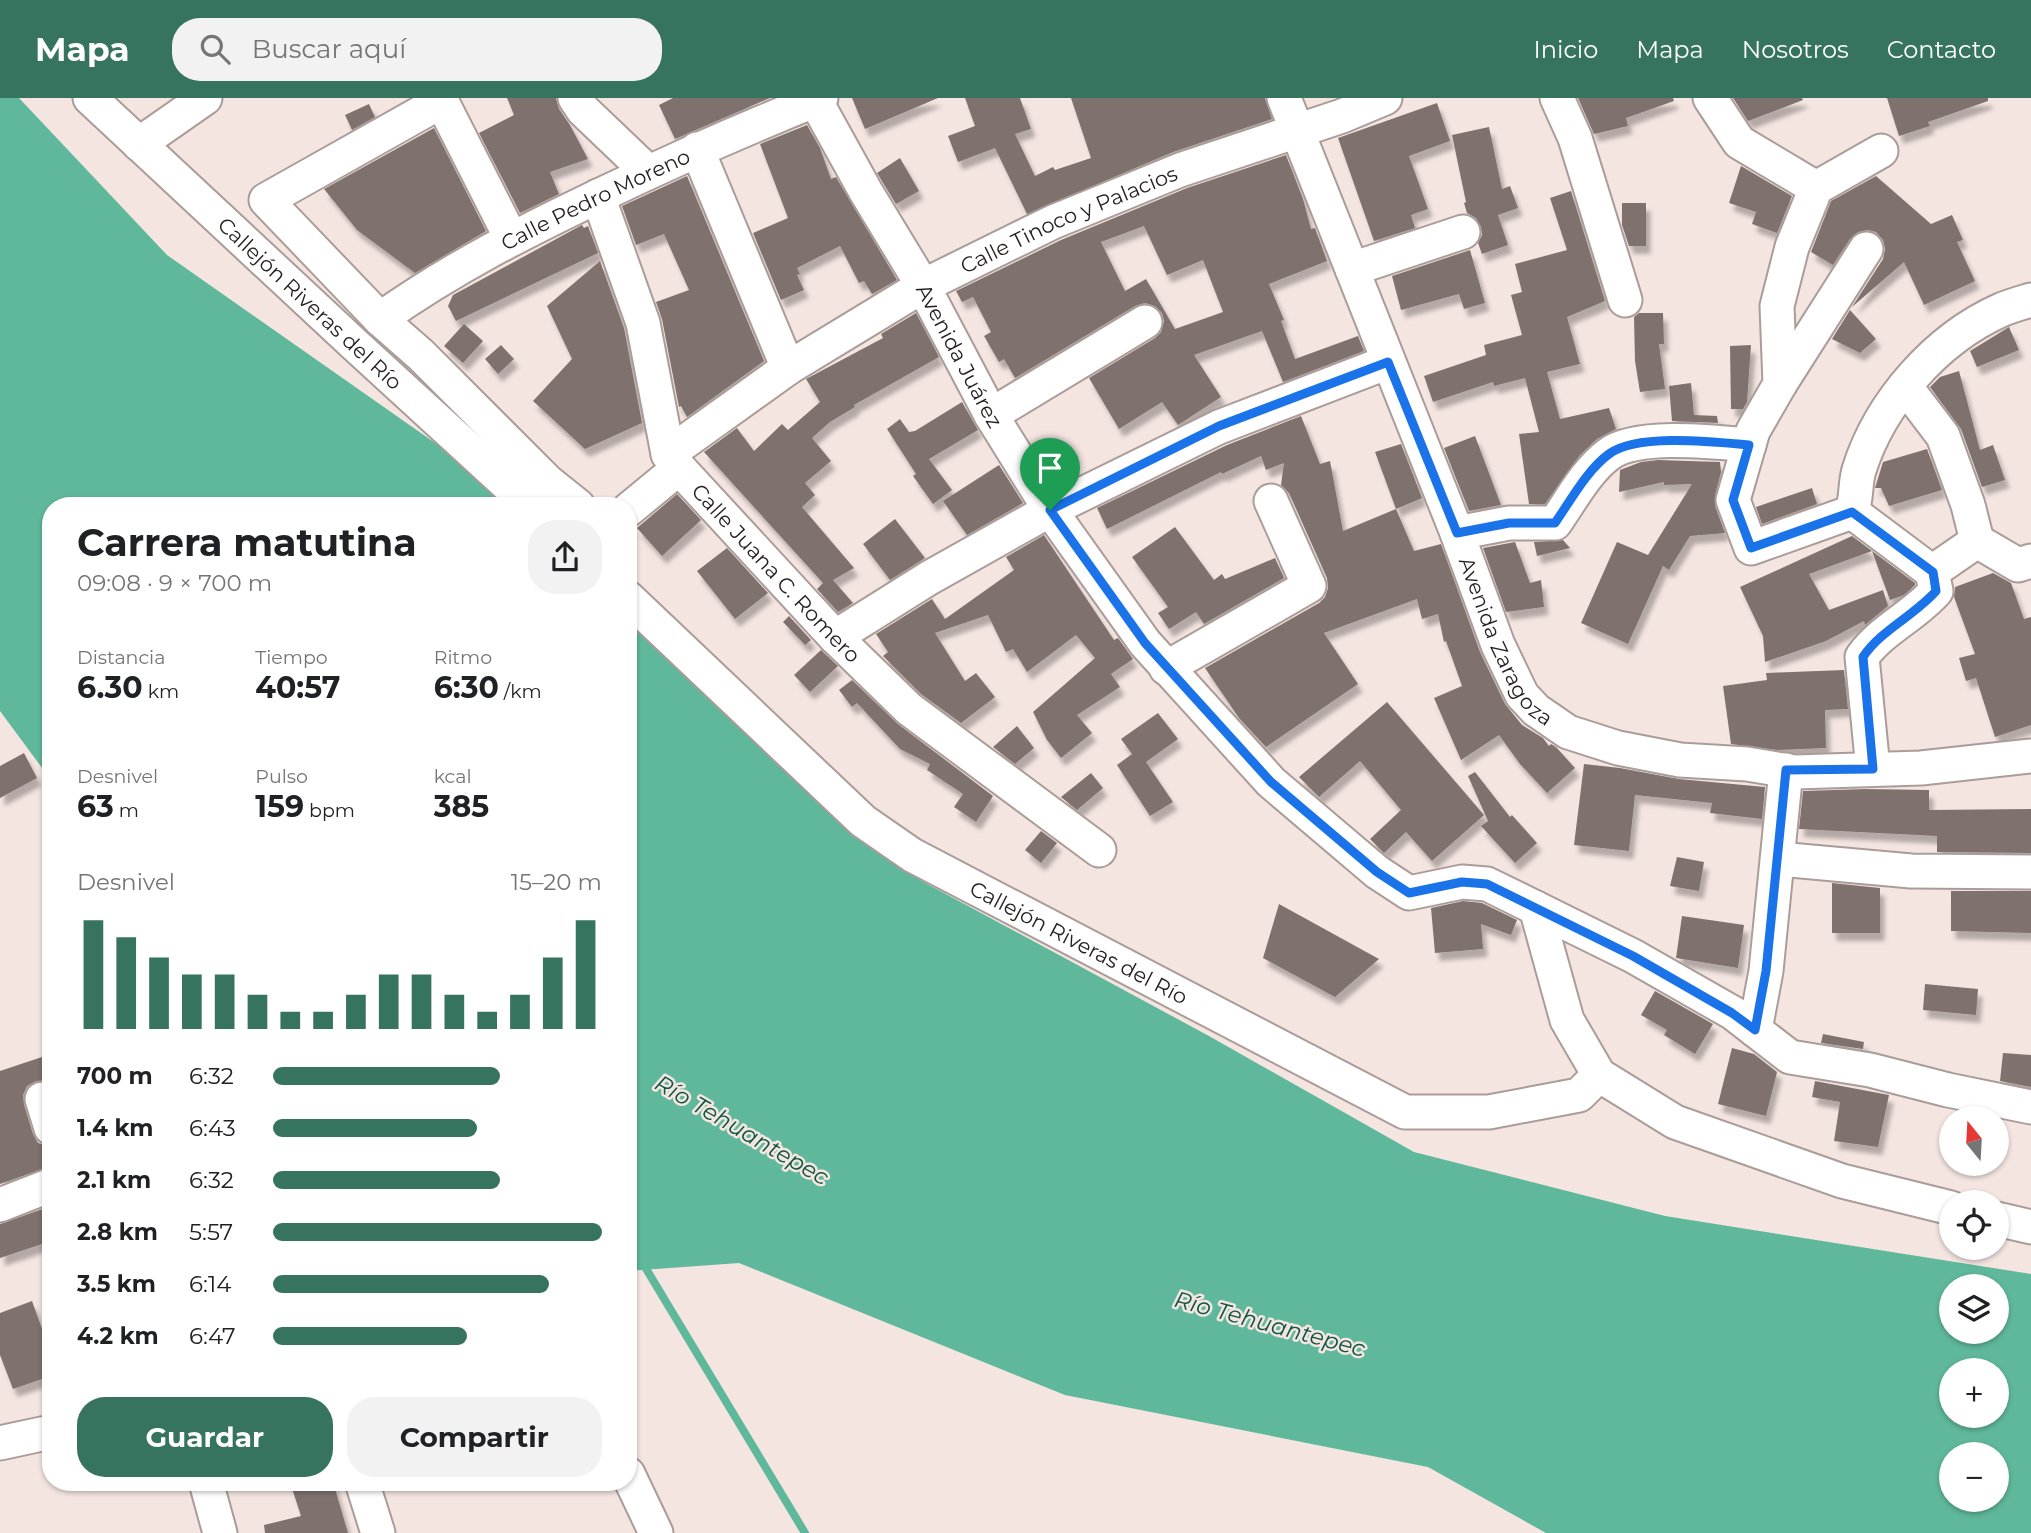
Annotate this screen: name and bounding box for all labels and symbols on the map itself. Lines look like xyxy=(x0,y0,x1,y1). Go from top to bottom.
street label: Calle Pedro Moreno xyxy=(497,143,694,255)
street label: Calle Tinoco y Palacios xyxy=(956,160,1181,278)
street label: Callejón Riveras del Río xyxy=(213,212,408,395)
street label: Avenida Juárez xyxy=(912,279,1008,432)
pin xyxy=(1020,438,1080,510)
street label: Calle Juana C. Romero xyxy=(687,478,866,668)
street label: Avenida Zaragoza xyxy=(1454,554,1558,731)
street label: Callejón Riveras del Río xyxy=(966,875,1192,1009)
water label: Río Tehuantepec xyxy=(650,1069,834,1191)
north arrow xyxy=(1939,1106,2009,1176)
water label: Río Tehuantepec xyxy=(1171,1285,1369,1363)

